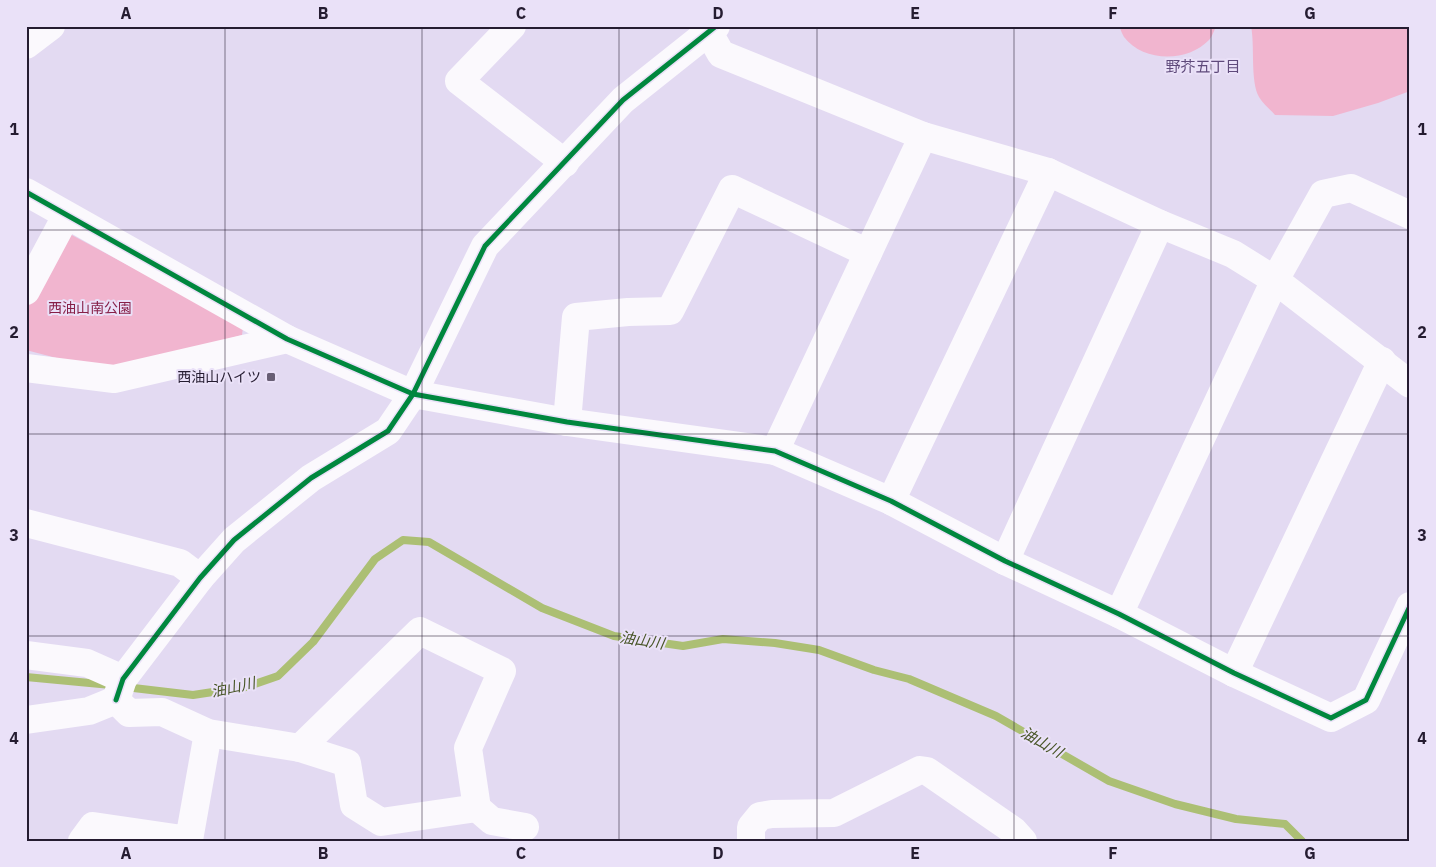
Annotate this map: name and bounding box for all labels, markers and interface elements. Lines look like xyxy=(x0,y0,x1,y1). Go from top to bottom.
text: A xyxy=(121,3,132,23)
text: B xyxy=(318,3,329,23)
text: C xyxy=(516,3,526,23)
text: D xyxy=(712,3,724,23)
text: E xyxy=(910,3,920,23)
text: F xyxy=(1108,3,1118,23)
text: G xyxy=(1304,3,1316,23)
district label: 野芥五丁目 xyxy=(1165,57,1241,76)
text: 1 xyxy=(9,119,19,139)
text: 1 xyxy=(1417,119,1427,139)
park label: 西油山南公園 xyxy=(48,299,132,317)
text: 2 xyxy=(9,322,19,342)
text: 2 xyxy=(1417,322,1427,342)
place label: 西油山ハイツ xyxy=(177,368,261,386)
marker: 西油山ハイツ xyxy=(265,371,277,383)
text: 3 xyxy=(9,525,19,545)
text: 3 xyxy=(1417,525,1427,545)
water label: 油山川 xyxy=(618,627,668,653)
water label: 油山川 xyxy=(209,673,259,701)
water label: 油山川 xyxy=(1018,723,1068,762)
text: 4 xyxy=(9,728,19,748)
text: 4 xyxy=(1417,728,1427,748)
text: A xyxy=(121,843,132,863)
text: B xyxy=(318,843,329,863)
text: C xyxy=(516,843,526,863)
text: D xyxy=(712,843,724,863)
text: E xyxy=(910,843,920,863)
text: F xyxy=(1108,843,1118,863)
text: G xyxy=(1304,843,1316,863)

